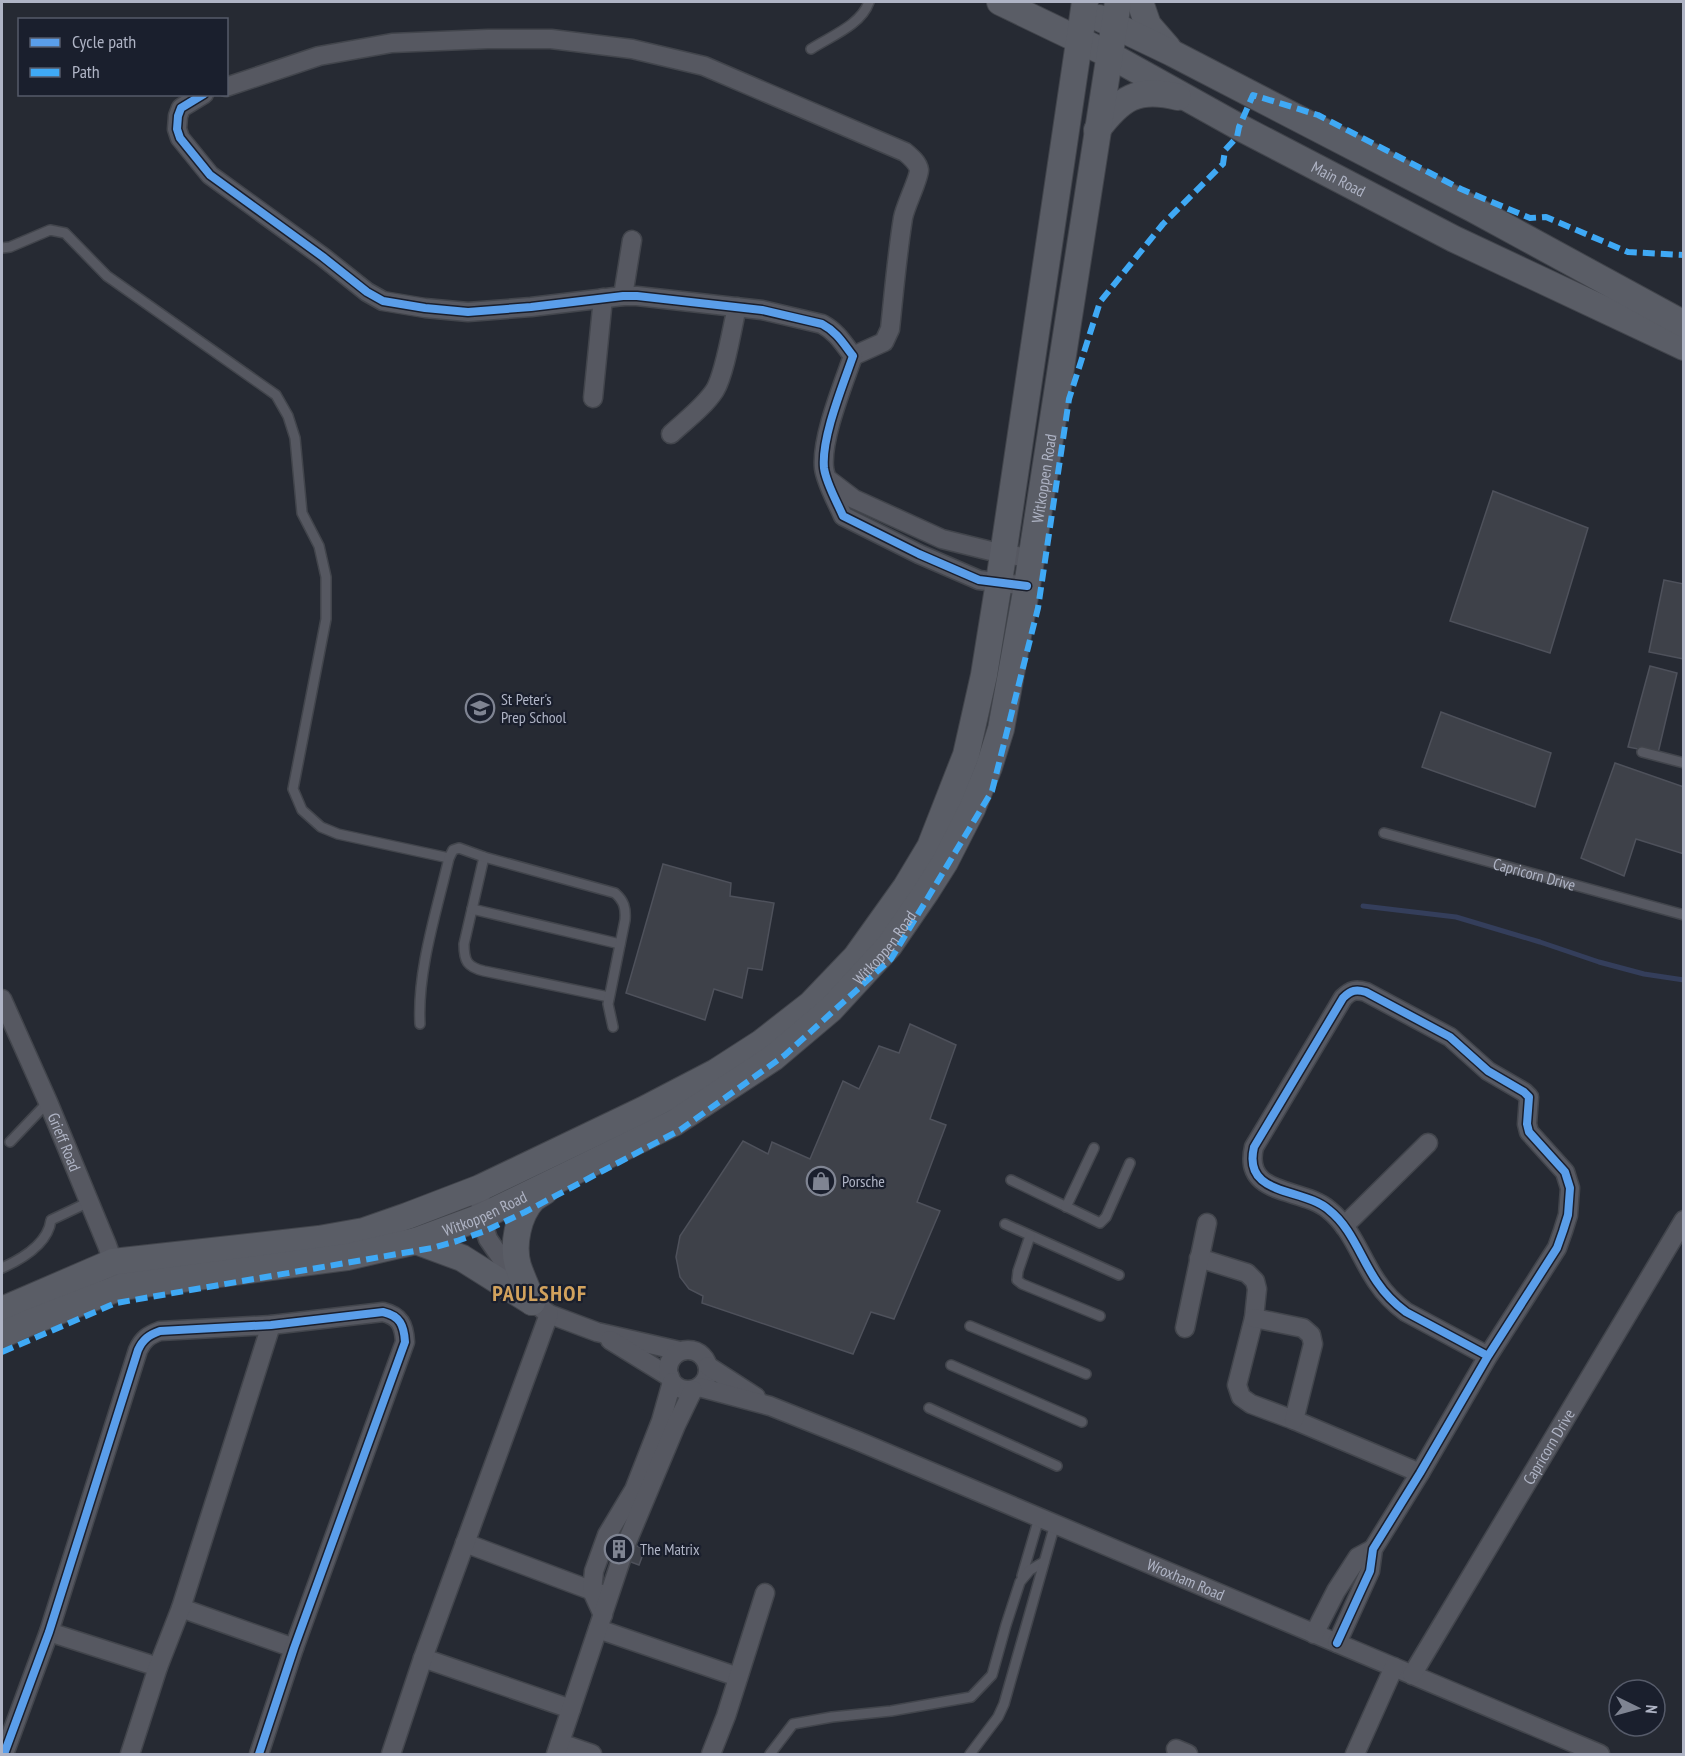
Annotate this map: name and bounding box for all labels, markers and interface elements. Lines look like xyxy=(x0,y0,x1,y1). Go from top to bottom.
legend xyxy=(18,18,228,96)
text: Cycle path xyxy=(72,30,136,53)
text: Path xyxy=(72,60,100,83)
street label: Main Road xyxy=(1308,157,1369,201)
street label: Witkoppen Road xyxy=(1027,432,1061,524)
place label: St Peter's Prep School xyxy=(501,689,567,727)
school or university icon: St Peter's Prep School xyxy=(464,692,496,724)
street label: Capricorn Drive xyxy=(1491,853,1578,895)
street label: Witkoppen Road xyxy=(848,907,920,989)
street label: Grieff Road xyxy=(44,1110,85,1174)
shop icon: Porsche xyxy=(805,1165,837,1197)
place label: Porsche xyxy=(842,1171,885,1191)
street label: Witkoppen Road xyxy=(440,1186,530,1240)
district label: PAULSHOF xyxy=(492,1279,588,1307)
street label: Capricorn Drive xyxy=(1518,1405,1579,1488)
building icon: The Matrix xyxy=(603,1533,635,1565)
place label: The Matrix xyxy=(640,1539,700,1559)
street label: Wroxham Road xyxy=(1144,1554,1228,1605)
north arrow xyxy=(1607,1678,1667,1738)
text: N xyxy=(1642,1704,1662,1714)

